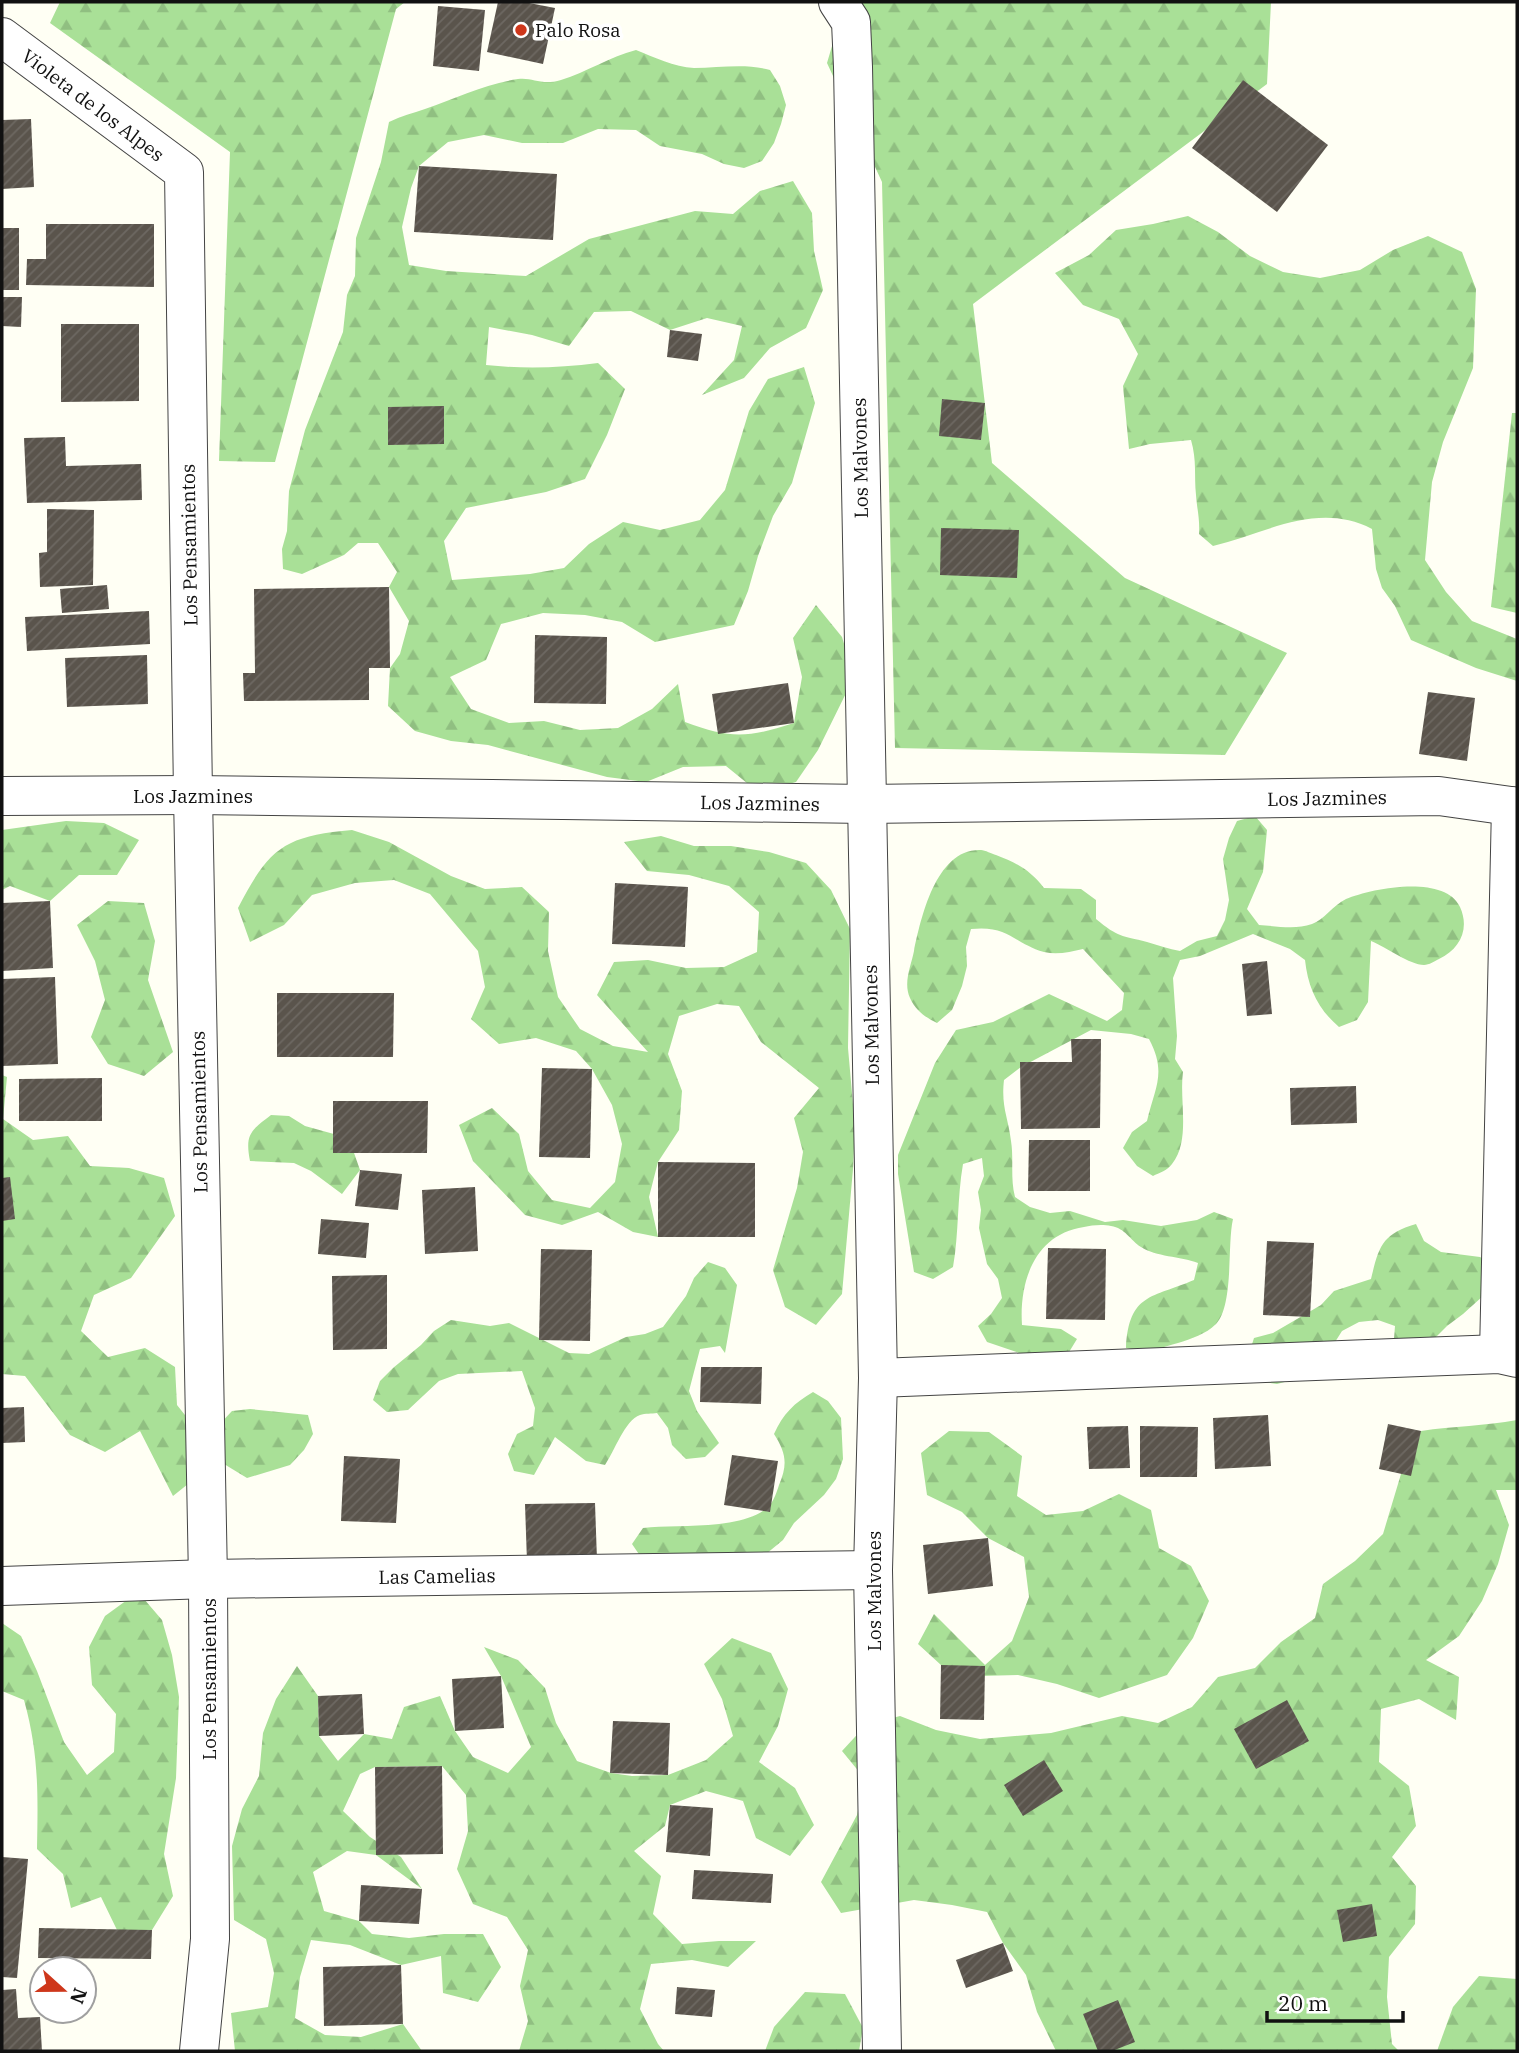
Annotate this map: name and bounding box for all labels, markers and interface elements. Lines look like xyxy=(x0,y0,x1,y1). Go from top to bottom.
place label: Palo Rosa xyxy=(535,18,621,42)
marker: Palo Rosa xyxy=(513,22,529,38)
street label: Violeta de los Alpes xyxy=(17,44,169,166)
street label: Los Malvones xyxy=(847,398,873,518)
street label: Los Pensamientos xyxy=(176,464,202,626)
street label: Los Jazmines xyxy=(133,784,253,808)
street label: Los Jazmines xyxy=(1267,785,1387,811)
street label: Los Jazmines xyxy=(700,790,820,816)
street label: Los Malvones xyxy=(858,965,884,1085)
street label: Los Pensamientos xyxy=(186,1031,212,1193)
street label: Los Malvones xyxy=(862,1531,886,1651)
street label: Las Camelias xyxy=(378,1563,496,1589)
street label: Los Pensamientos xyxy=(197,1598,221,1760)
north arrow xyxy=(28,1955,98,2025)
scale bar xyxy=(1267,1980,1404,2024)
text: N xyxy=(65,1985,93,2007)
text: 20 m xyxy=(1278,1989,1328,2017)

